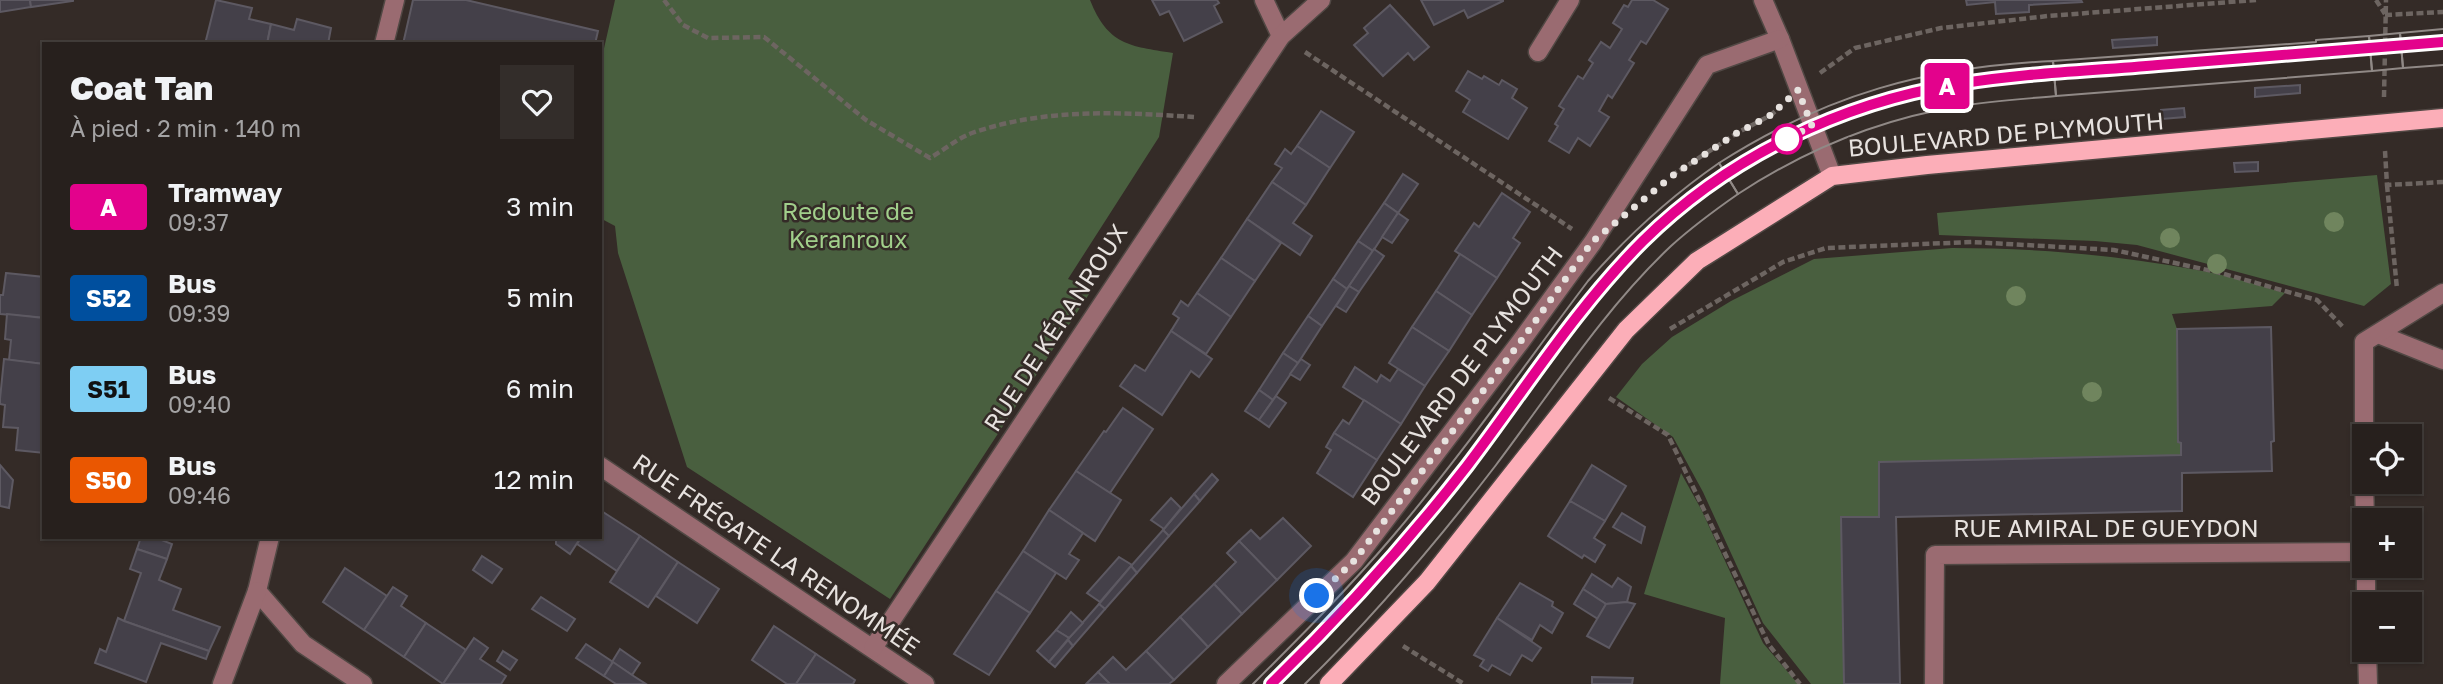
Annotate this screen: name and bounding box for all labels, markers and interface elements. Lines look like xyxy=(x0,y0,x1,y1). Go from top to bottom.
line badge: A xyxy=(1924,63,1970,109)
button: heart xyxy=(500,65,574,139)
text: Coat Tan xyxy=(70,68,213,107)
text: A xyxy=(1938,71,1956,100)
street label: BOULEVARD DE PLYMOUTH xyxy=(1847,105,2165,162)
text: À pied · 2 min · 140 m xyxy=(70,114,301,142)
unlabelled marker xyxy=(1772,124,1802,154)
text: Tramway xyxy=(168,177,282,208)
text: 3 min xyxy=(506,191,574,222)
text: A xyxy=(100,192,117,221)
park label: Redoute de Keranroux xyxy=(782,196,914,253)
text: 09:37 xyxy=(168,208,229,236)
street label: RUE DE KÉRANROUX xyxy=(977,218,1133,436)
street label: BOULEVARD DE PLYMOUTH xyxy=(1354,240,1568,511)
text: Bus xyxy=(168,268,216,299)
text: 5 min xyxy=(506,282,574,313)
text: S52 xyxy=(86,283,131,312)
text: 09:39 xyxy=(168,299,230,327)
text: Bus xyxy=(168,359,216,390)
text: 6 min xyxy=(506,373,574,404)
text: S51 xyxy=(87,374,130,403)
text: 09:40 xyxy=(168,390,231,418)
map controls xyxy=(2352,424,2422,662)
button: locate xyxy=(2352,424,2422,494)
street label: RUE FRÉGATE LA RENOMMÉE xyxy=(628,447,926,661)
text: Bus xyxy=(168,450,216,481)
text: 12 min xyxy=(494,464,574,495)
text: S50 xyxy=(85,465,132,494)
text: 09:46 xyxy=(168,481,231,509)
button: + xyxy=(2352,508,2422,578)
street label: RUE AMIRAL DE GUEYDON xyxy=(1953,513,2259,542)
your location xyxy=(1299,578,1334,613)
button: − xyxy=(2352,592,2422,662)

